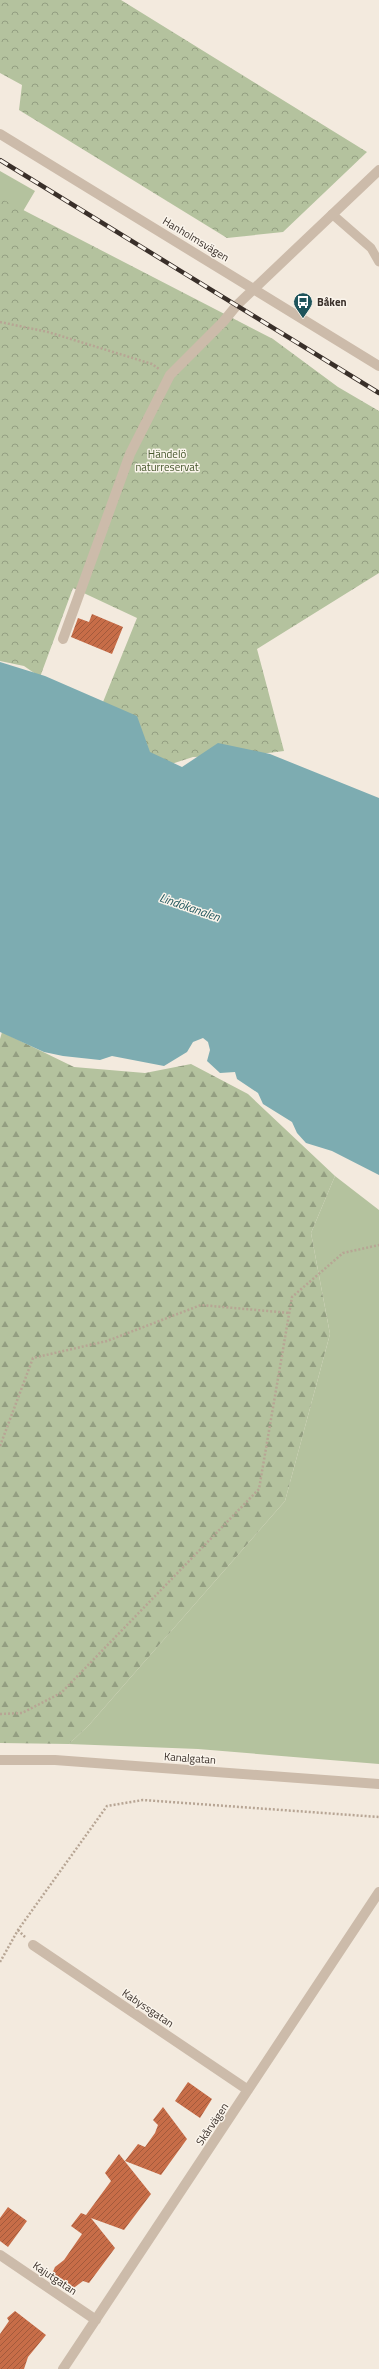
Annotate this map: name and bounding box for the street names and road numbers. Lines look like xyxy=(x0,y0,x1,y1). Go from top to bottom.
street label: Hanholmsvägen xyxy=(160,213,232,265)
street label: Kanalgatan xyxy=(163,1748,217,1768)
street label: Kabyssgatan xyxy=(119,1985,177,2031)
street label: Skårvägen xyxy=(192,2099,232,2149)
street label: Kajutgatan xyxy=(30,2257,80,2299)

